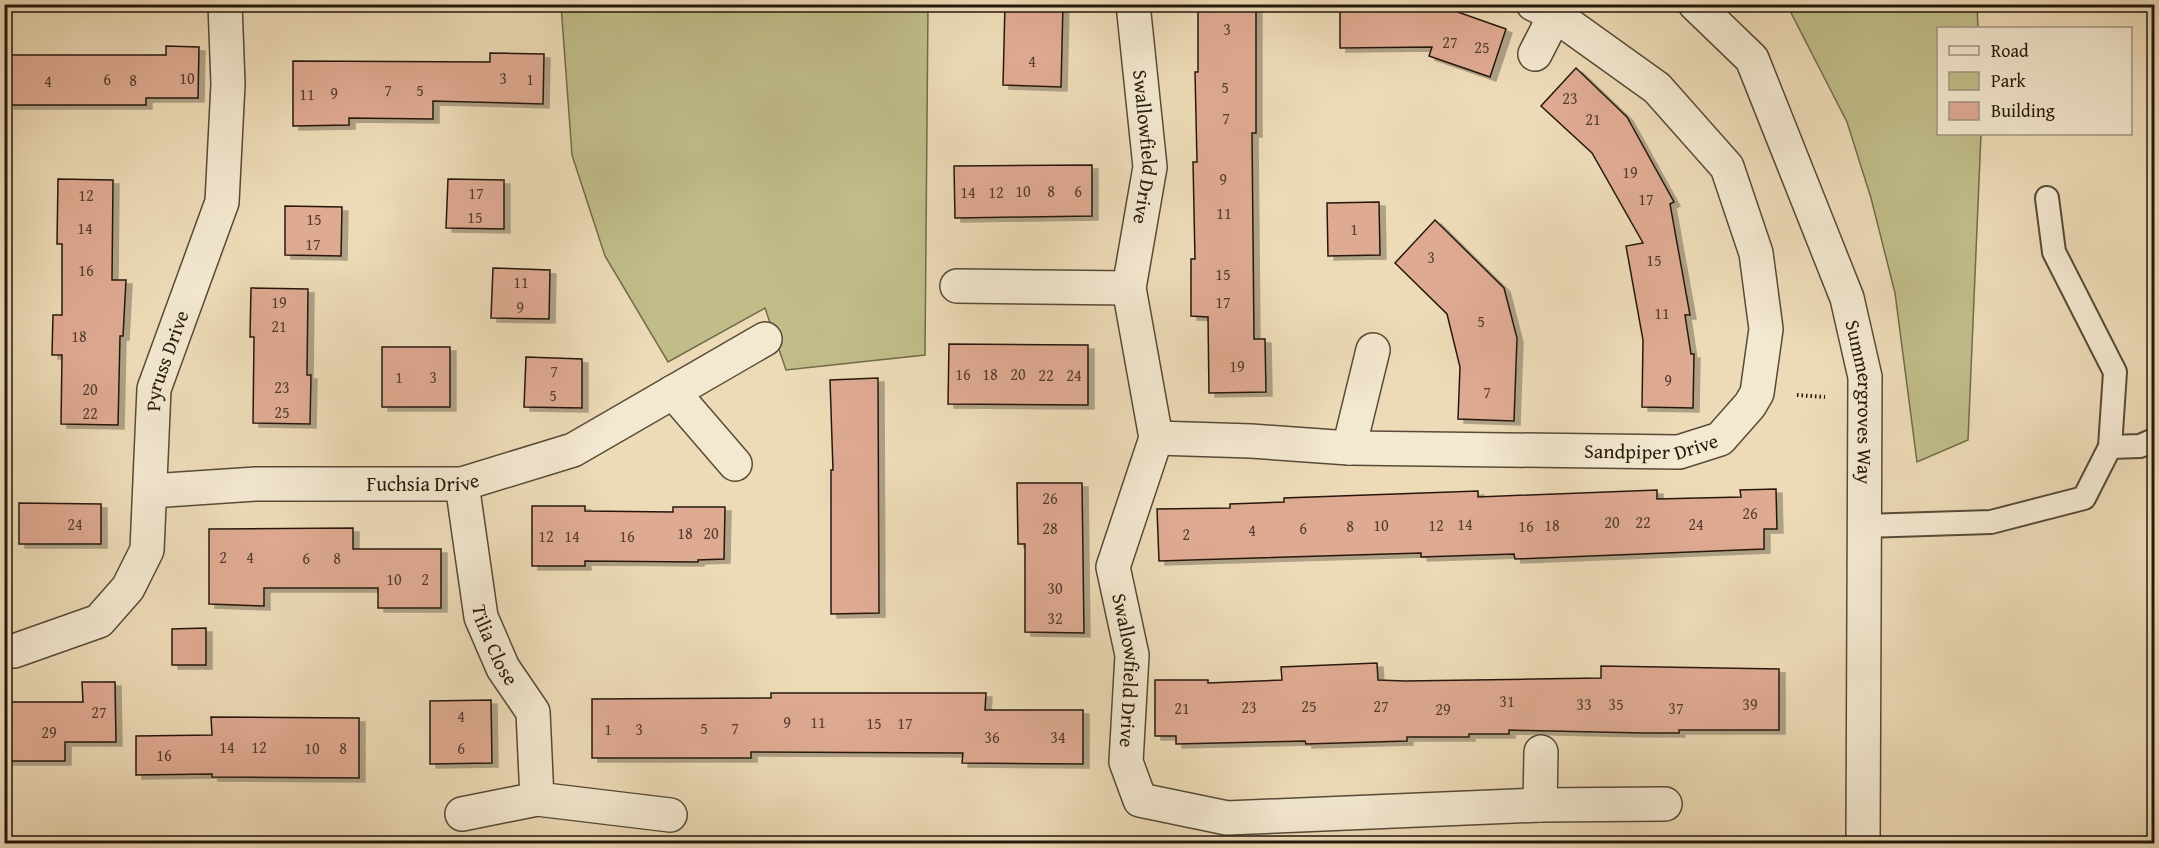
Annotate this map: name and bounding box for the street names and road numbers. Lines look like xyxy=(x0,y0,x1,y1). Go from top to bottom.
street label: Swallowfield Drive xyxy=(1126,68,1165,227)
street label: Pyruss Drive xyxy=(138,306,195,412)
street label: Summergroves Way xyxy=(1838,317,1881,484)
street label: Sandpiper Drive xyxy=(1584,426,1722,467)
street label: Fuchsia Drive xyxy=(366,465,482,498)
street label: Swallowfield Drive xyxy=(1105,590,1148,748)
street label: Tilia Close xyxy=(465,603,526,691)

